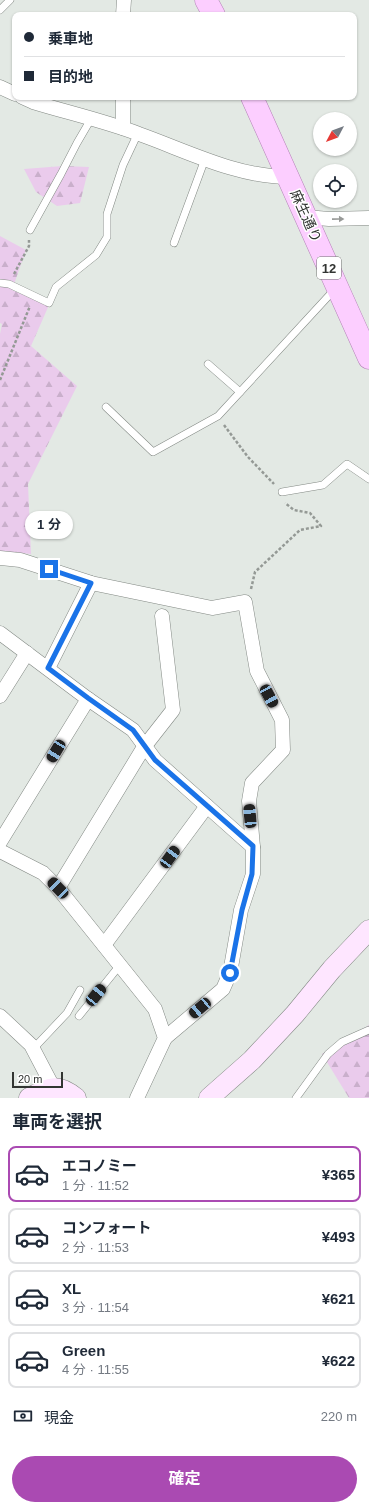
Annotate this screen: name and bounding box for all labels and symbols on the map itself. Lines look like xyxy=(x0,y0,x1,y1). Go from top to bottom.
north arrow xyxy=(313,112,357,156)
street label: 麻生通り xyxy=(287,187,325,245)
one-way arrow xyxy=(332,216,345,222)
road number: 12 xyxy=(317,257,341,279)
callout: 1 分 xyxy=(25,511,73,539)
route end xyxy=(40,560,58,578)
car xyxy=(258,683,280,709)
car xyxy=(45,738,67,764)
car xyxy=(243,804,257,828)
car xyxy=(158,844,182,870)
car xyxy=(45,875,71,901)
route start xyxy=(221,964,239,982)
car xyxy=(84,982,108,1008)
car xyxy=(187,996,213,1020)
scale bar xyxy=(12,1070,63,1089)

